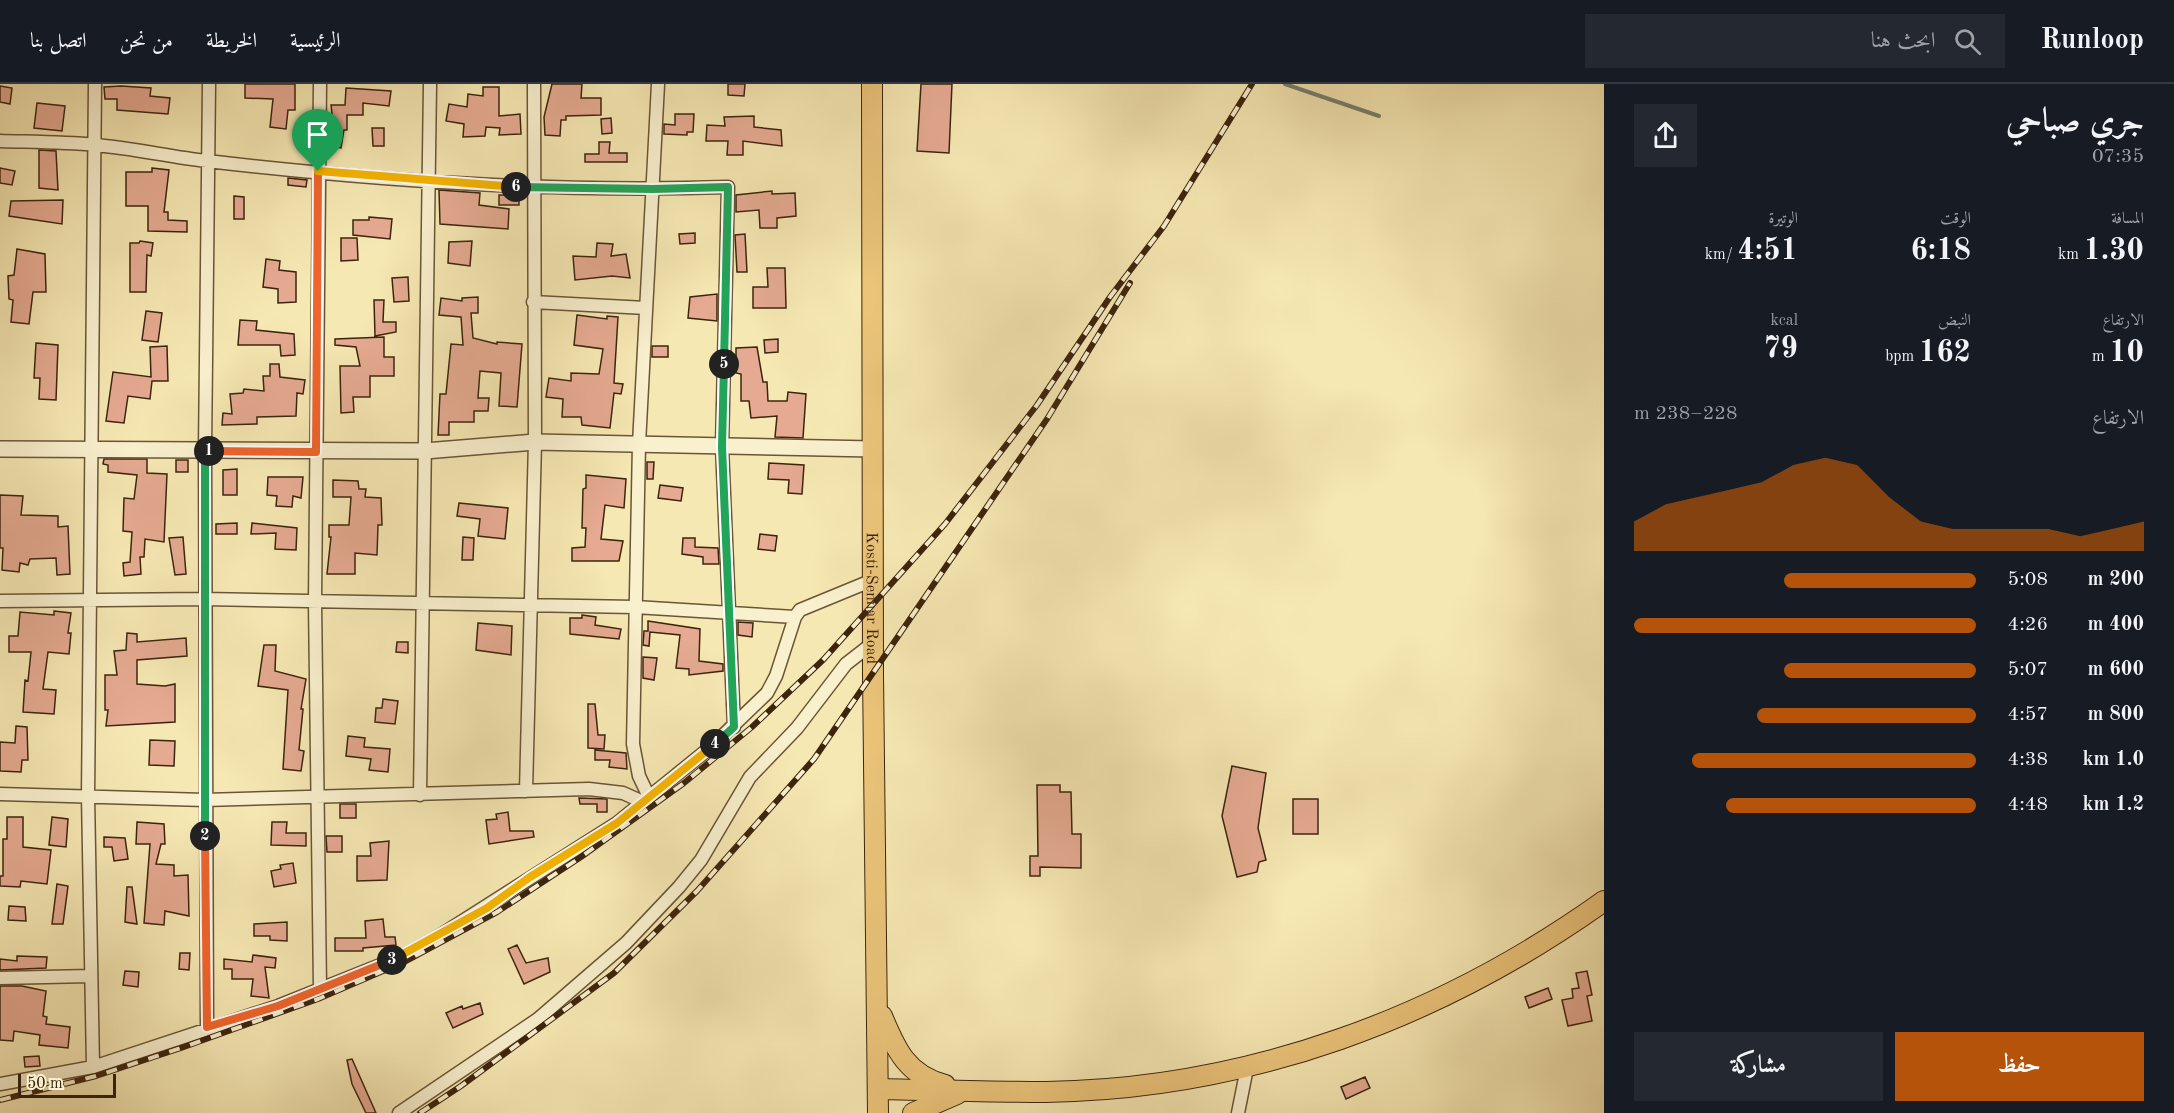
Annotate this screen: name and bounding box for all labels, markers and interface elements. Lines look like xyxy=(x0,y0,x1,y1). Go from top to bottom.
search box xyxy=(1585,14,2005,68)
icon: search xyxy=(1951,25,1984,58)
text: Runloop xyxy=(2041,27,2144,55)
text: ابحث هنا xyxy=(1871,30,1936,52)
text: اتصل بنا xyxy=(30,31,87,52)
text: من نحن xyxy=(120,31,173,52)
text: الخريطة xyxy=(206,31,257,52)
text: الرئيسية xyxy=(290,31,341,52)
button: share xyxy=(1634,104,1697,167)
text: جري صباحي xyxy=(2006,106,2144,139)
pin xyxy=(292,109,343,171)
icon: arrive xyxy=(301,118,334,151)
text: 07:35 xyxy=(2092,147,2144,167)
pin: 6 xyxy=(501,172,531,202)
text: 6 xyxy=(511,179,521,195)
text: الوتيرة xyxy=(1768,211,1798,227)
text: الوقت xyxy=(1940,211,1971,227)
text: المسافة xyxy=(2111,211,2144,227)
text: 4:51 xyxy=(1737,236,1798,266)
text: 6:18 xyxy=(1910,236,1971,266)
text: 1.30 xyxy=(2083,236,2144,266)
text: /km xyxy=(1705,247,1737,263)
text: km xyxy=(2058,247,2083,263)
text: kcal xyxy=(1770,313,1798,329)
text: النبض xyxy=(1938,313,1971,329)
text: الارتفاع xyxy=(2102,313,2144,329)
text: 79 xyxy=(1763,334,1798,364)
text: 162 xyxy=(1919,338,1971,368)
text: 10 xyxy=(2109,338,2144,368)
pin: 5 xyxy=(709,349,739,379)
text: bpm xyxy=(1885,349,1919,365)
text: m xyxy=(2092,349,2109,365)
text: 5 xyxy=(719,356,729,372)
text: 228–238 m xyxy=(1634,404,1738,424)
text: الارتفاع xyxy=(2092,409,2144,429)
pin: 1 xyxy=(194,436,224,466)
text: 1 xyxy=(204,443,214,459)
street label: Kosti-Sennar Road xyxy=(863,532,879,664)
text: 5:08 xyxy=(2008,570,2048,590)
text: 200 m xyxy=(2088,570,2144,590)
text: 4:26 xyxy=(2008,615,2048,635)
text: 400 m xyxy=(2088,615,2144,635)
text: 5:07 xyxy=(2008,660,2048,680)
text: 600 m xyxy=(2088,660,2144,680)
text: 4:57 xyxy=(2008,705,2048,725)
text: 800 m xyxy=(2088,705,2144,725)
pin: 4 xyxy=(700,729,730,759)
text: 4 xyxy=(710,736,720,752)
text: 4:38 xyxy=(2008,750,2048,770)
text: 1.0 km xyxy=(2082,750,2144,770)
text: 4:48 xyxy=(2008,795,2048,815)
text: 1.2 km xyxy=(2082,795,2144,815)
pin: 2 xyxy=(190,821,220,851)
text: 2 xyxy=(200,828,210,844)
pin: 3 xyxy=(377,945,407,975)
text: 3 xyxy=(387,952,397,968)
button: مشاركة xyxy=(1634,1032,1883,1101)
button: حفظ xyxy=(1895,1032,2144,1101)
scale bar xyxy=(18,1071,116,1098)
text: 50 m xyxy=(27,1076,63,1092)

